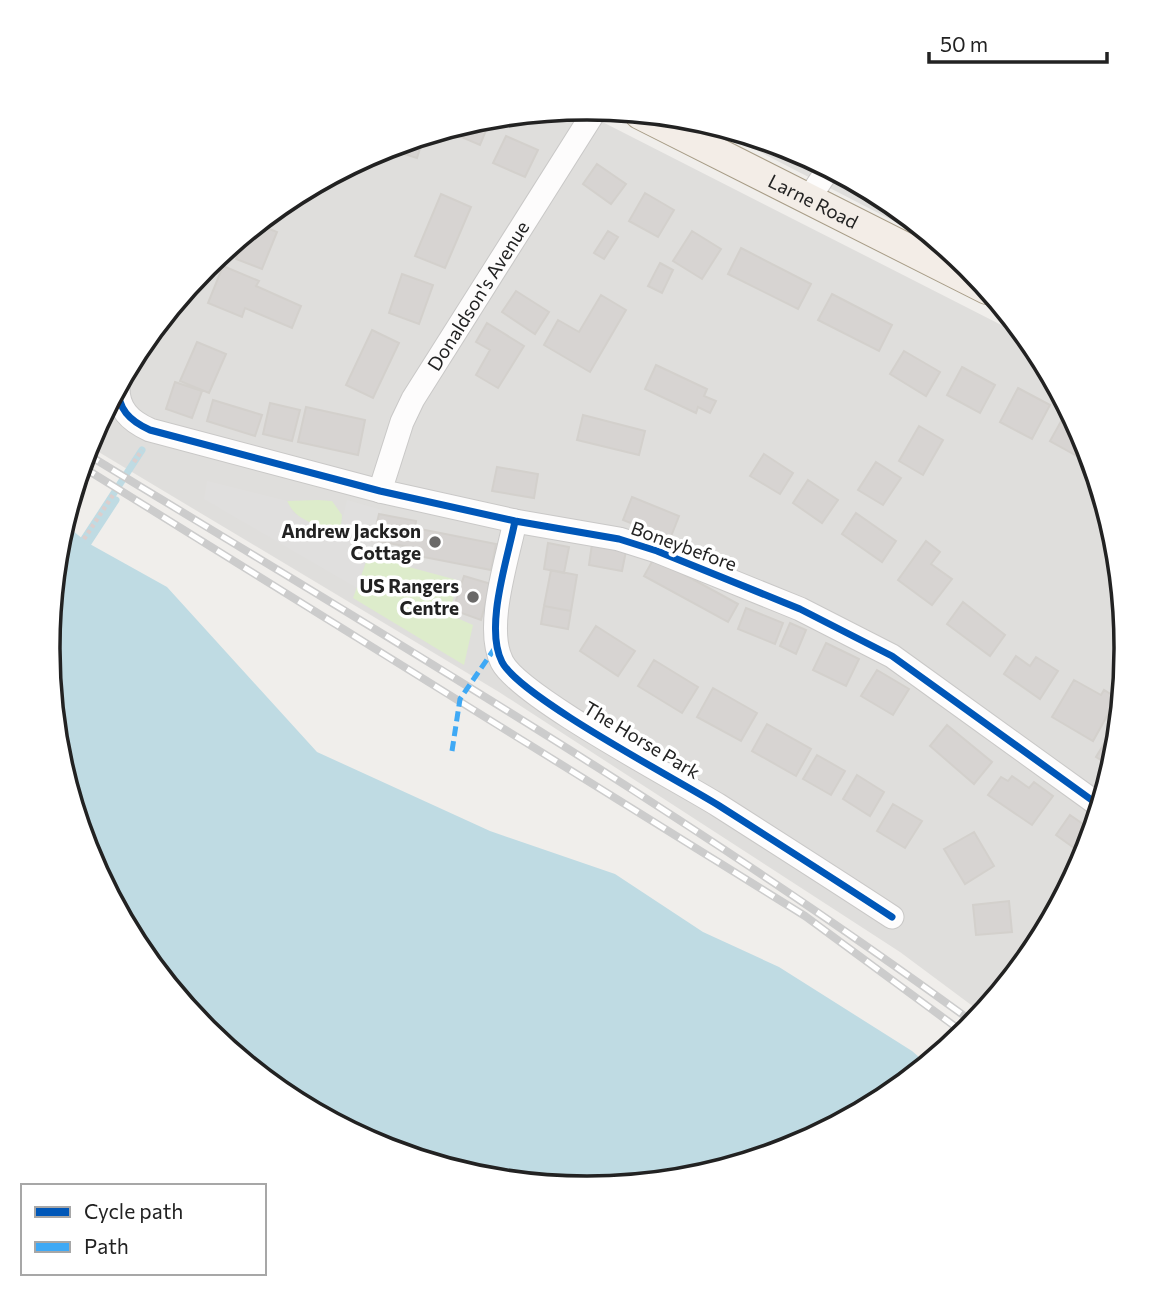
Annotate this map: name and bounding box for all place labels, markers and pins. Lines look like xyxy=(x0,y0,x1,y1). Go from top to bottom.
place label: Andrew Jackson Cottage xyxy=(281,519,421,564)
marker: Andrew Jackson Cottage xyxy=(427,534,443,550)
place label: US Rangers Centre xyxy=(359,574,459,619)
marker: US Rangers Centre xyxy=(465,589,481,605)

